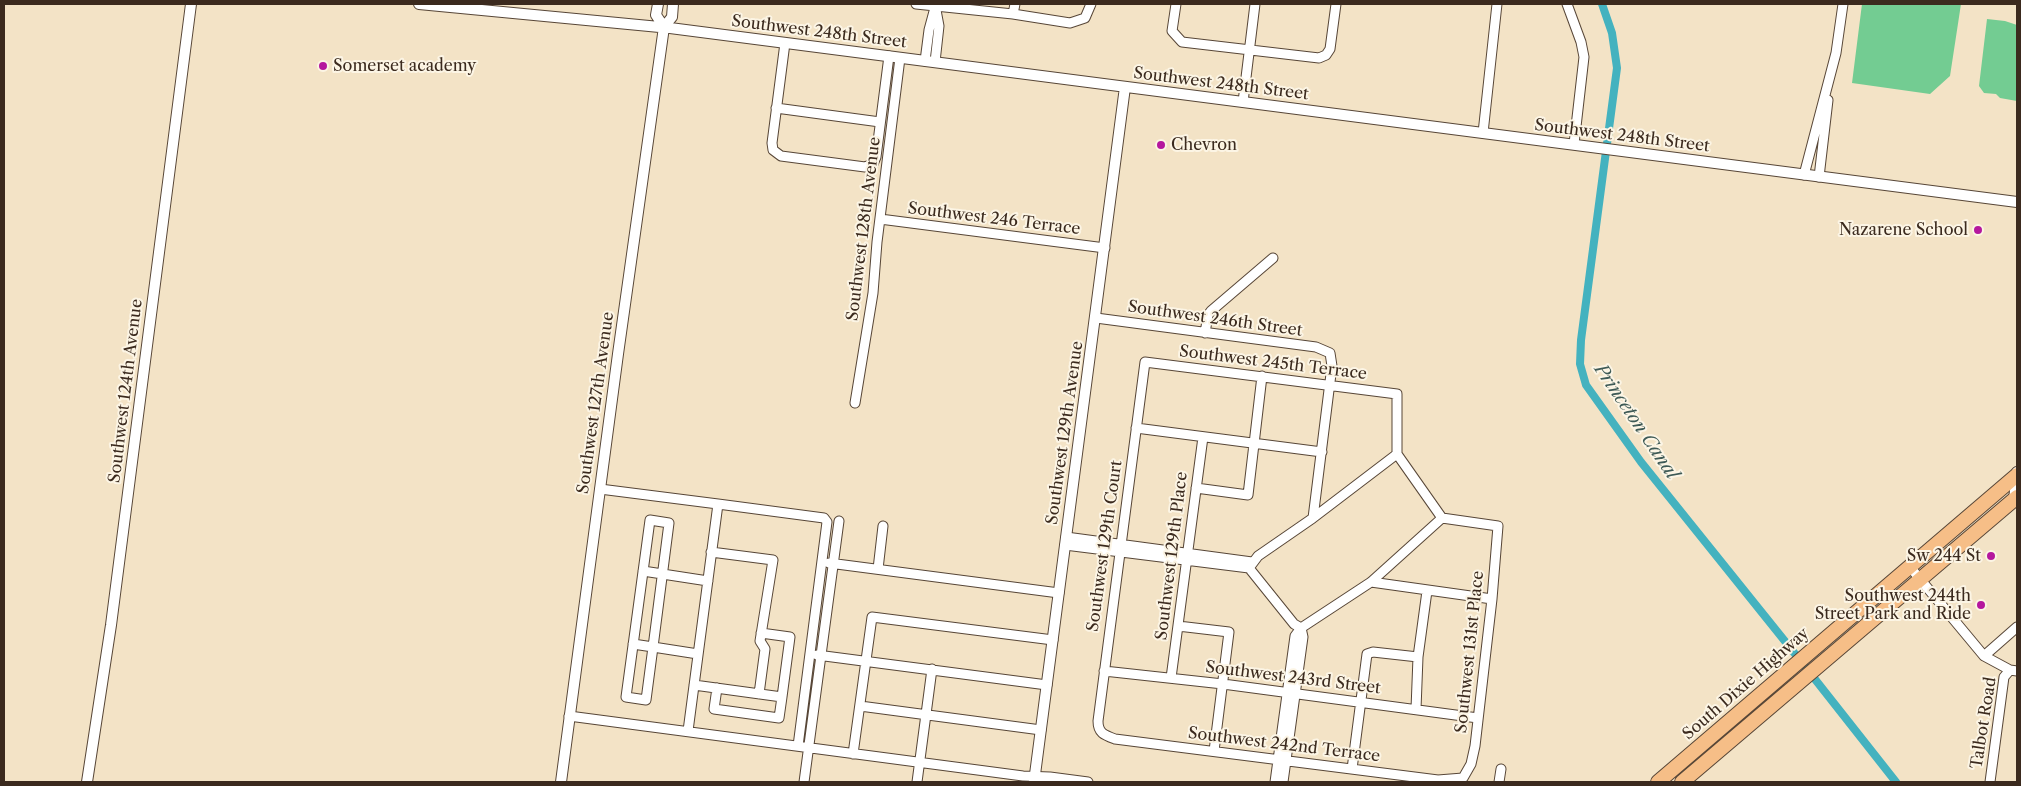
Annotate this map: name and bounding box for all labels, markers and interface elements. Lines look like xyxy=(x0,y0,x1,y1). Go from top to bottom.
street label: Southwest 248th Street xyxy=(730,12,908,52)
place label: Somerset academy xyxy=(333,56,476,76)
marker: Somerset academy xyxy=(317,60,329,72)
street label: Southwest 248th Street xyxy=(1132,64,1310,104)
street label: Southwest 248th Street xyxy=(1533,116,1711,156)
place label: Chevron xyxy=(1171,135,1237,155)
street label: Southwest 128th Avenue xyxy=(843,136,885,322)
marker: Chevron xyxy=(1155,139,1167,151)
street label: Southwest 246 Terrace xyxy=(907,199,1081,239)
place label: Nazarene School xyxy=(1839,220,1968,240)
marker: Nazarene School xyxy=(1972,224,1984,236)
street label: Southwest 246th Street xyxy=(1126,297,1304,341)
street label: Southwest 124th Avenue xyxy=(105,298,147,484)
street label: Southwest 127th Avenue xyxy=(574,311,618,495)
street label: Southwest 129th Avenue xyxy=(1043,340,1087,526)
street label: Southwest 245th Terrace xyxy=(1178,342,1368,384)
water label: Princeton Canal xyxy=(1589,360,1683,484)
street label: Southwest 129th Court xyxy=(1083,459,1127,633)
street label: Southwest 129th Place xyxy=(1152,471,1192,641)
place label: Sw 244 St xyxy=(1907,546,1981,566)
marker: Sw 244 St xyxy=(1985,550,1997,562)
street label: Southwest 131st Place xyxy=(1452,570,1488,734)
place label: Southwest 244th Street Park and Ride xyxy=(1815,586,1971,624)
marker: Southwest 244th Street Park and Ride xyxy=(1975,599,1987,611)
street label: South Dixie Highway xyxy=(1679,624,1813,744)
street label: Southwest 243rd Street xyxy=(1204,658,1382,698)
street label: Talbot Road xyxy=(1967,676,2001,770)
street label: Southwest 242nd Terrace xyxy=(1187,724,1381,766)

